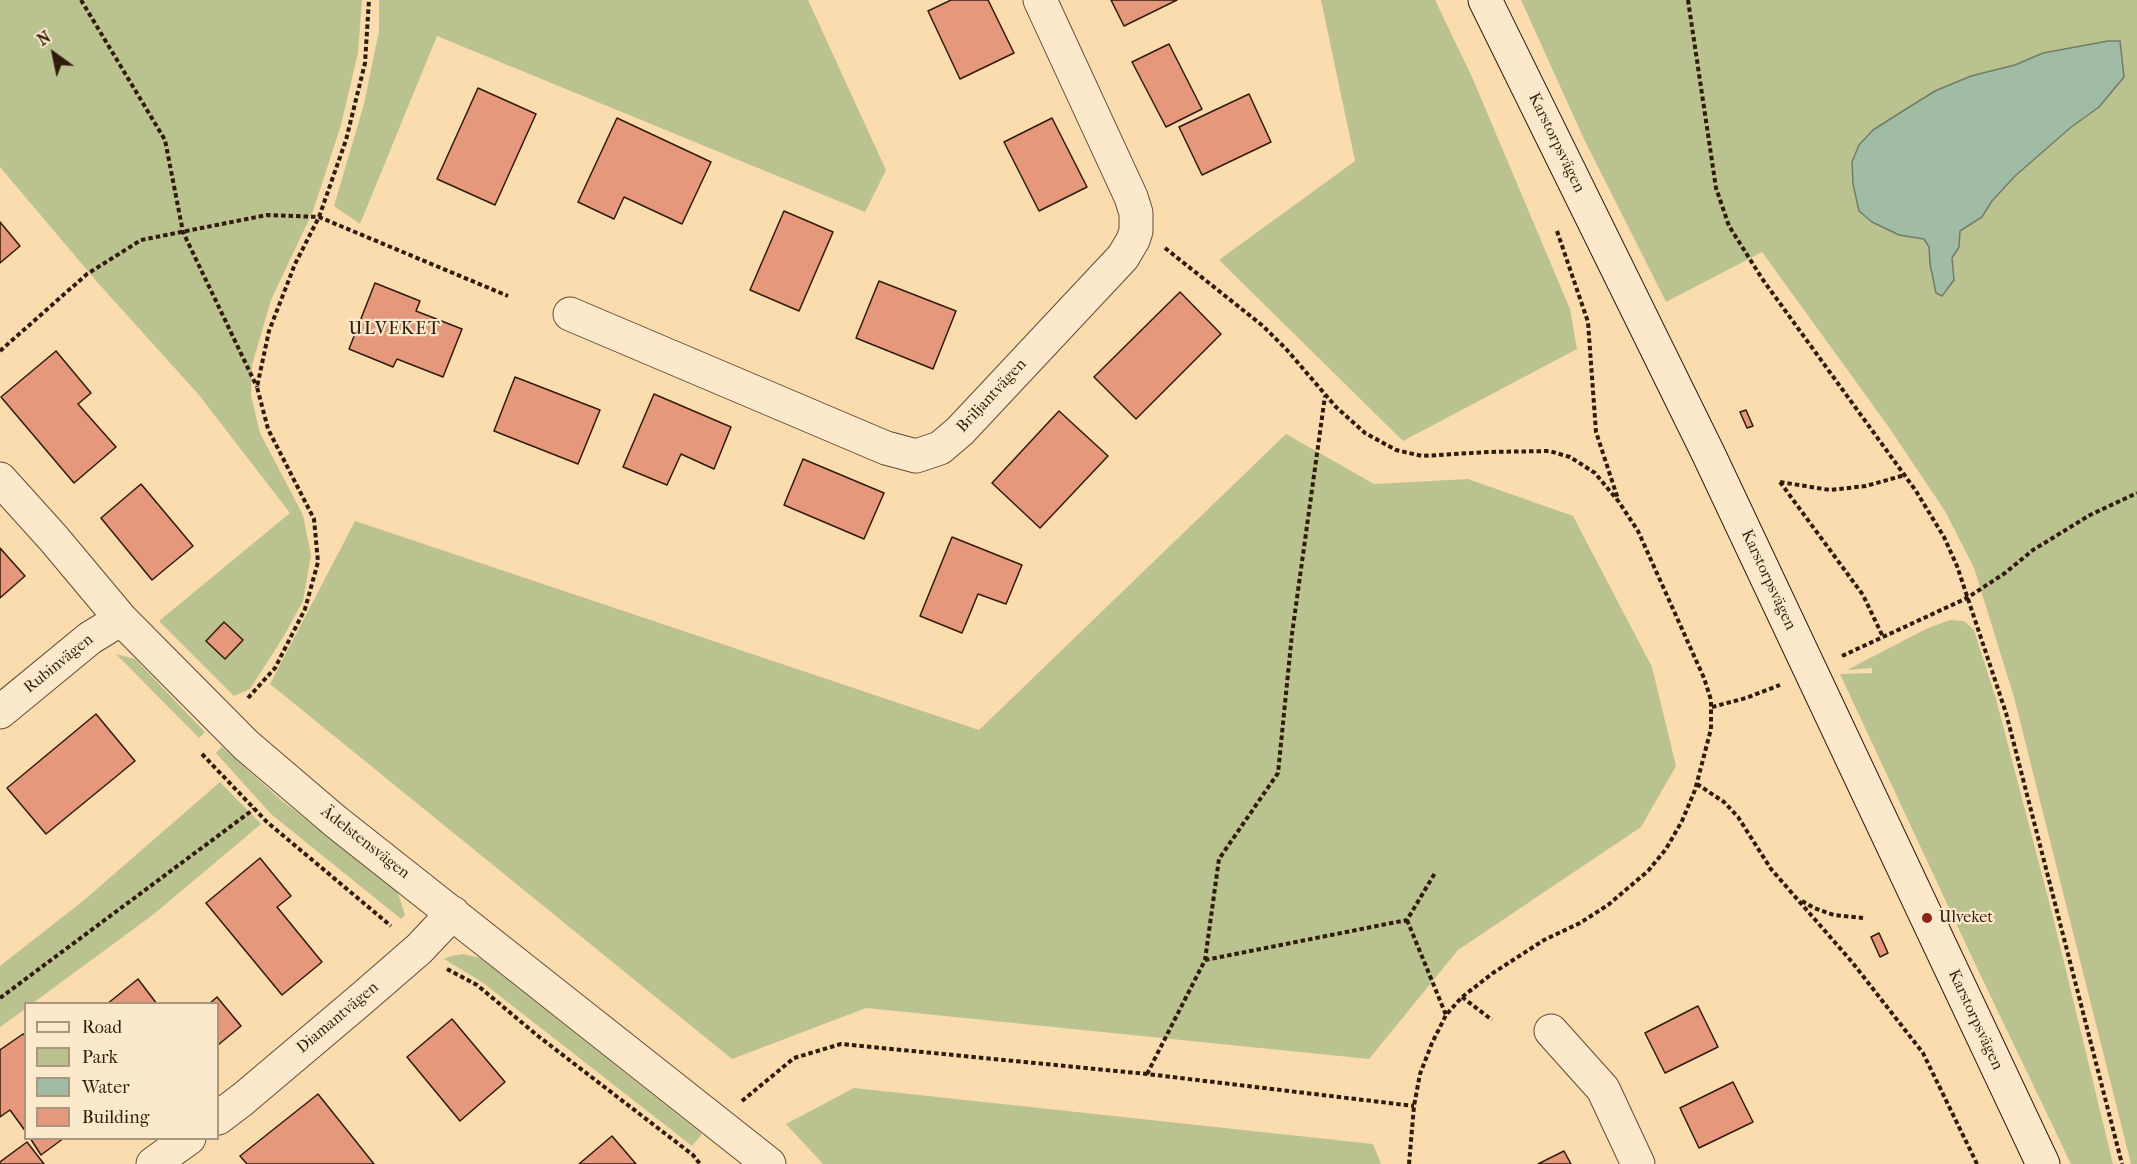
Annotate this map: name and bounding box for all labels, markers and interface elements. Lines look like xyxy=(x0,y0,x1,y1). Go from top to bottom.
north arrow xyxy=(24,24,84,84)
text: N xyxy=(34,27,54,50)
street label: Karstorpsvägen xyxy=(1524,90,1588,196)
district label: ULVEKET xyxy=(349,319,441,341)
street label: Briljantvägen xyxy=(953,355,1031,437)
street label: Karstorpsvägen xyxy=(1736,527,1800,633)
street label: Rubinvägen xyxy=(21,630,97,698)
street label: Ädelstensvägen xyxy=(317,802,413,884)
place label: Ulveket xyxy=(1939,908,1993,928)
marker: Ulveket xyxy=(1920,911,1934,925)
street label: Karstorpsvägen xyxy=(1943,967,2007,1073)
street label: Diamantvägen xyxy=(293,978,383,1058)
legend xyxy=(24,1002,219,1140)
text: Road xyxy=(82,1017,122,1038)
text: Park xyxy=(82,1047,118,1068)
text: Water xyxy=(82,1077,130,1098)
text: Building xyxy=(82,1107,149,1128)

